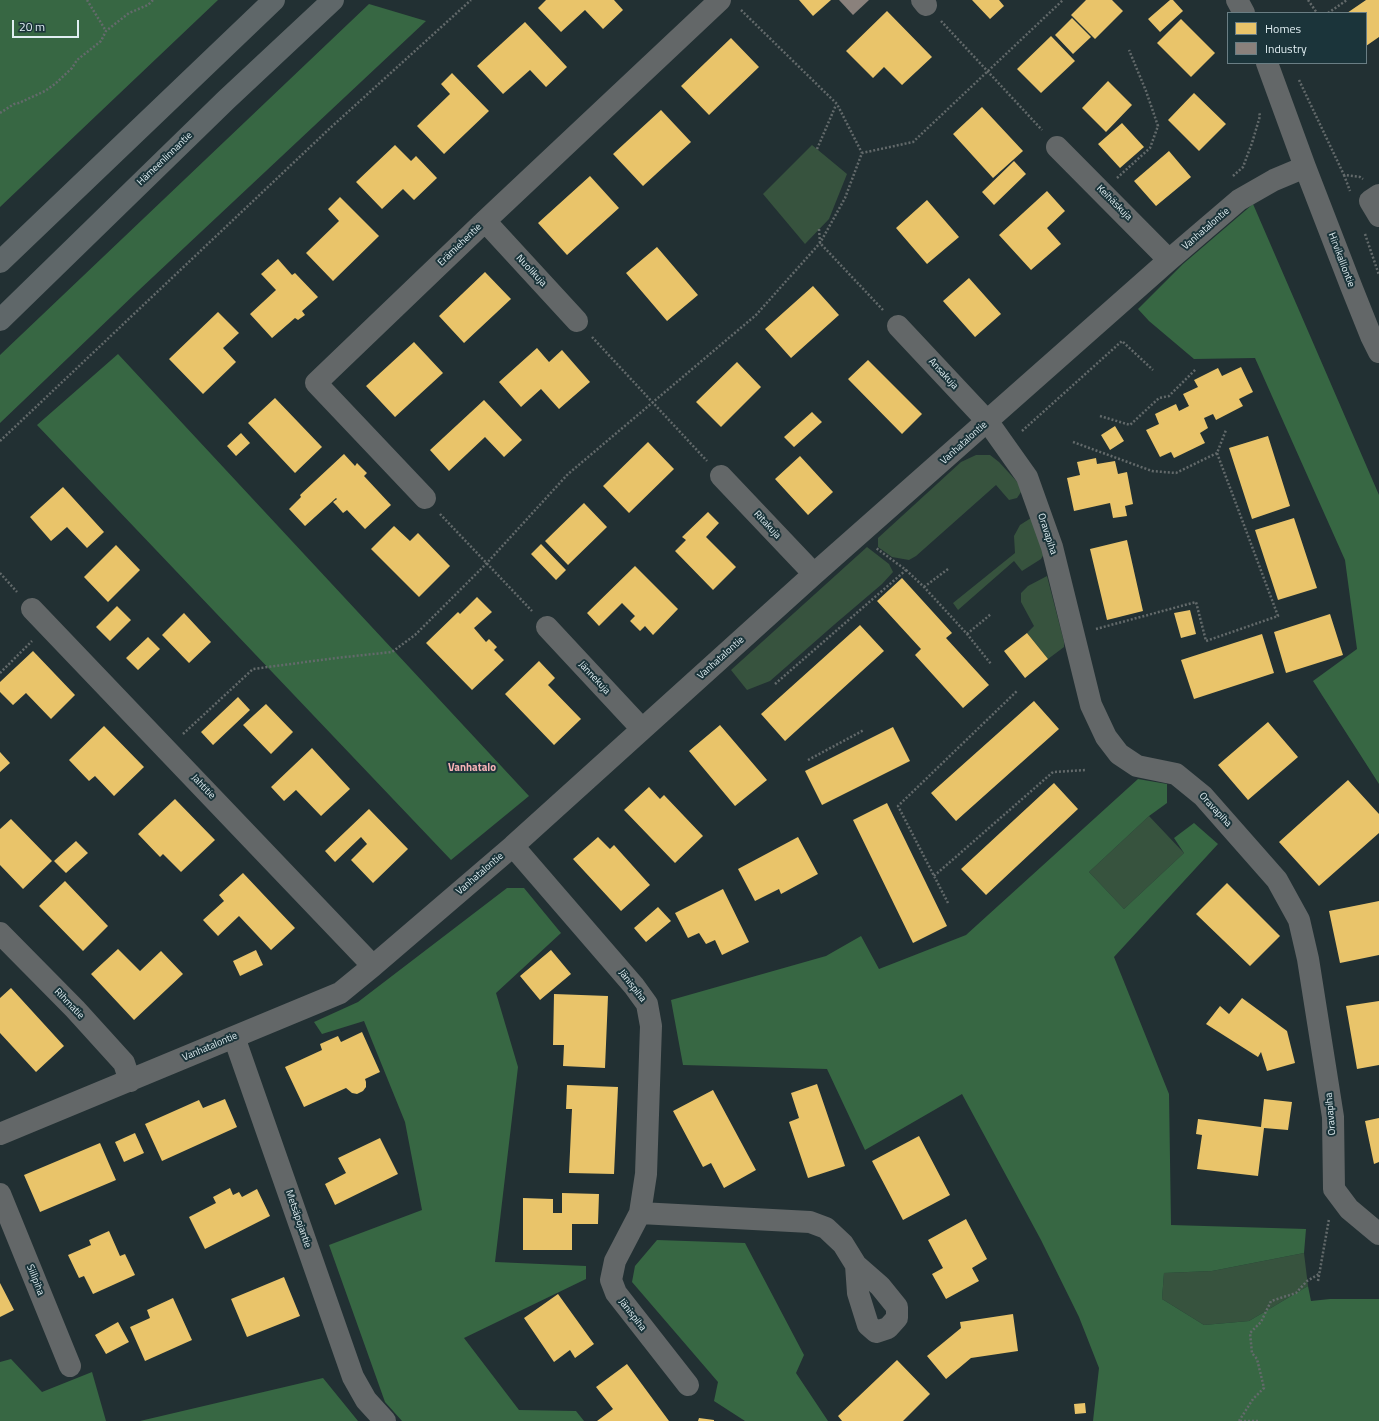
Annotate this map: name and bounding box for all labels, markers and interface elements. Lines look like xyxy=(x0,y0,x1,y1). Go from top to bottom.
scale bar xyxy=(14,12,81,38)
legend xyxy=(1227,12,1367,64)
text: 20 m xyxy=(19,17,45,36)
text: Homes xyxy=(1265,19,1301,38)
text: Industry xyxy=(1265,39,1307,58)
street label: Hämeenlinnantie xyxy=(135,130,195,188)
street label: Keihäskuja xyxy=(1094,183,1134,223)
street label: Vanhatalontie xyxy=(1180,205,1232,253)
street label: Erämiehentie xyxy=(436,221,484,269)
street label: Hirvikalliontie xyxy=(1325,231,1357,289)
street label: Nuolikuja xyxy=(513,253,549,289)
street label: Ansakuja xyxy=(926,356,960,392)
street label: Vanhatalontie xyxy=(938,419,990,467)
street label: Ritakuja xyxy=(751,508,783,542)
street label: Oravapiha xyxy=(1035,512,1059,556)
street label: Vanhatalontie xyxy=(695,634,747,682)
street label: Jännekuja xyxy=(576,659,612,697)
district label: Vanhatalo xyxy=(448,761,496,775)
street label: Jahtitie xyxy=(188,772,218,802)
street label: Oravapiha xyxy=(1196,790,1234,830)
street label: Vanhatalontie xyxy=(454,850,506,898)
street label: Jänispiha xyxy=(616,967,648,1005)
street label: Rihmatie xyxy=(52,986,86,1022)
street label: Vanhatalontie xyxy=(181,1030,239,1064)
street label: Oravapiha xyxy=(1323,1092,1339,1136)
street label: Metsäpojantie xyxy=(282,1189,314,1249)
street label: Siilipiha xyxy=(23,1263,47,1297)
street label: Jänispiha xyxy=(616,1296,648,1334)

